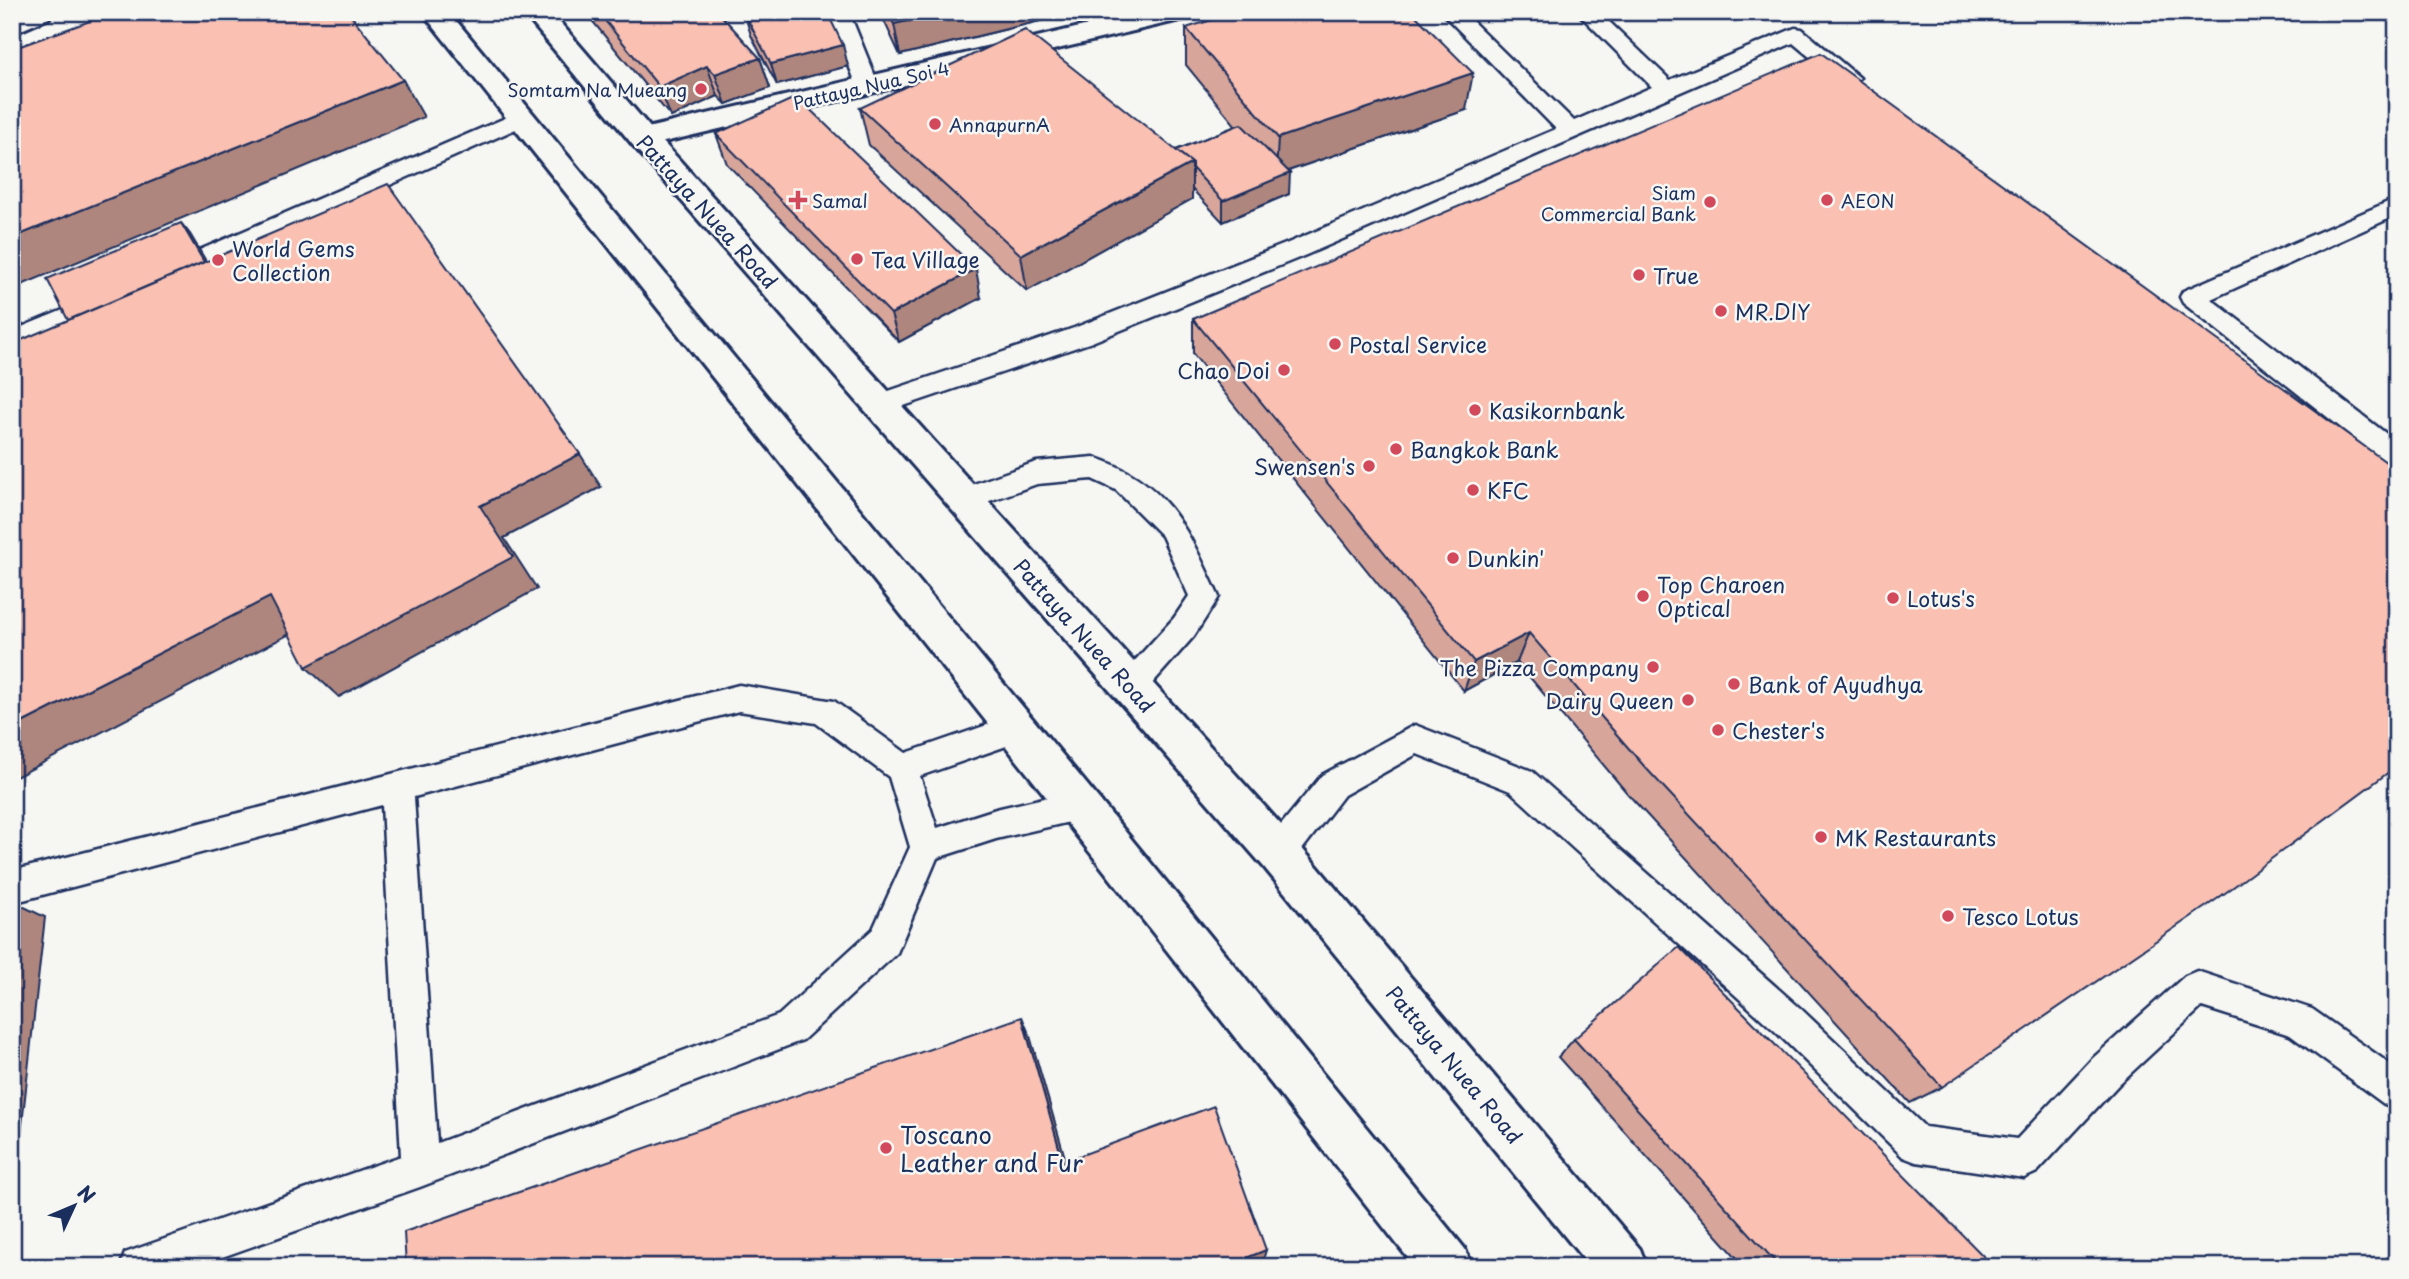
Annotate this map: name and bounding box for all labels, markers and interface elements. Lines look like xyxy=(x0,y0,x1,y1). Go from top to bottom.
street label: Pattaya Nua Soi 4 xyxy=(790,54,952,116)
place label: Somtam Na Mueang xyxy=(507,76,687,103)
marker: Somtam Na Mueang xyxy=(693,81,709,97)
place label: AnnapurnA xyxy=(949,111,1050,138)
marker: AnnapurnA xyxy=(927,116,943,132)
street label: Pattaya Nuea Road xyxy=(630,127,786,295)
place label: Siam Commercial Bank xyxy=(1541,179,1696,227)
place label: Samal xyxy=(812,187,868,214)
place label: AEON xyxy=(1841,187,1895,214)
marker: Samal xyxy=(790,192,806,208)
marker: AEON xyxy=(1819,192,1835,208)
marker: Siam Commercial Bank xyxy=(1702,194,1718,210)
place label: World Gems Collection xyxy=(232,232,355,288)
place label: Tea Village xyxy=(871,243,980,275)
marker: Tea Village xyxy=(849,251,865,267)
marker: World Gems Collection xyxy=(210,252,226,268)
place label: True xyxy=(1653,259,1699,291)
marker: True xyxy=(1631,267,1647,283)
place label: MR.DIY xyxy=(1735,295,1810,327)
marker: MR.DIY xyxy=(1713,303,1729,319)
place label: Postal Service xyxy=(1349,328,1487,360)
marker: Postal Service xyxy=(1327,336,1343,352)
place label: Chao Doi xyxy=(1177,354,1270,386)
marker: Chao Doi xyxy=(1276,362,1292,378)
place label: Kasikornbank xyxy=(1489,394,1625,426)
marker: Kasikornbank xyxy=(1467,402,1483,418)
place label: Bangkok Bank xyxy=(1410,433,1559,465)
marker: Bangkok Bank xyxy=(1388,441,1404,457)
place label: Swensen's xyxy=(1254,450,1355,482)
marker: Swensen's xyxy=(1361,458,1377,474)
place label: KFC xyxy=(1487,474,1529,506)
marker: KFC xyxy=(1465,482,1481,498)
place label: Dunkin' xyxy=(1467,542,1544,574)
marker: Dunkin' xyxy=(1445,550,1461,566)
street label: Pattaya Nuea Road xyxy=(1007,551,1163,719)
place label: Top Charoen Optical xyxy=(1657,568,1785,624)
place label: Lotus's xyxy=(1907,582,1975,614)
marker: Top Charoen Optical xyxy=(1635,588,1651,604)
marker: Lotus's xyxy=(1885,590,1901,606)
place label: The Pizza Company xyxy=(1439,651,1639,683)
marker: The Pizza Company xyxy=(1645,659,1661,675)
place label: Bank of Ayudhya xyxy=(1748,668,1923,700)
marker: Bank of Ayudhya xyxy=(1726,676,1742,692)
place label: Dairy Queen xyxy=(1545,684,1674,716)
marker: Dairy Queen xyxy=(1680,692,1696,708)
place label: Chester's xyxy=(1732,714,1825,746)
marker: Chester's xyxy=(1710,722,1726,738)
place label: MK Restaurants xyxy=(1835,821,1996,853)
marker: MK Restaurants xyxy=(1813,829,1829,845)
place label: Tesco Lotus xyxy=(1962,900,2079,932)
marker: Tesco Lotus xyxy=(1940,908,1956,924)
street label: Pattaya Nuea Road xyxy=(1379,978,1531,1150)
place label: Toscano Leather and Fur xyxy=(900,1116,1083,1180)
marker: Toscano Leather and Fur xyxy=(878,1140,894,1156)
north arrow xyxy=(38,1170,108,1240)
text: N xyxy=(72,1178,102,1209)

